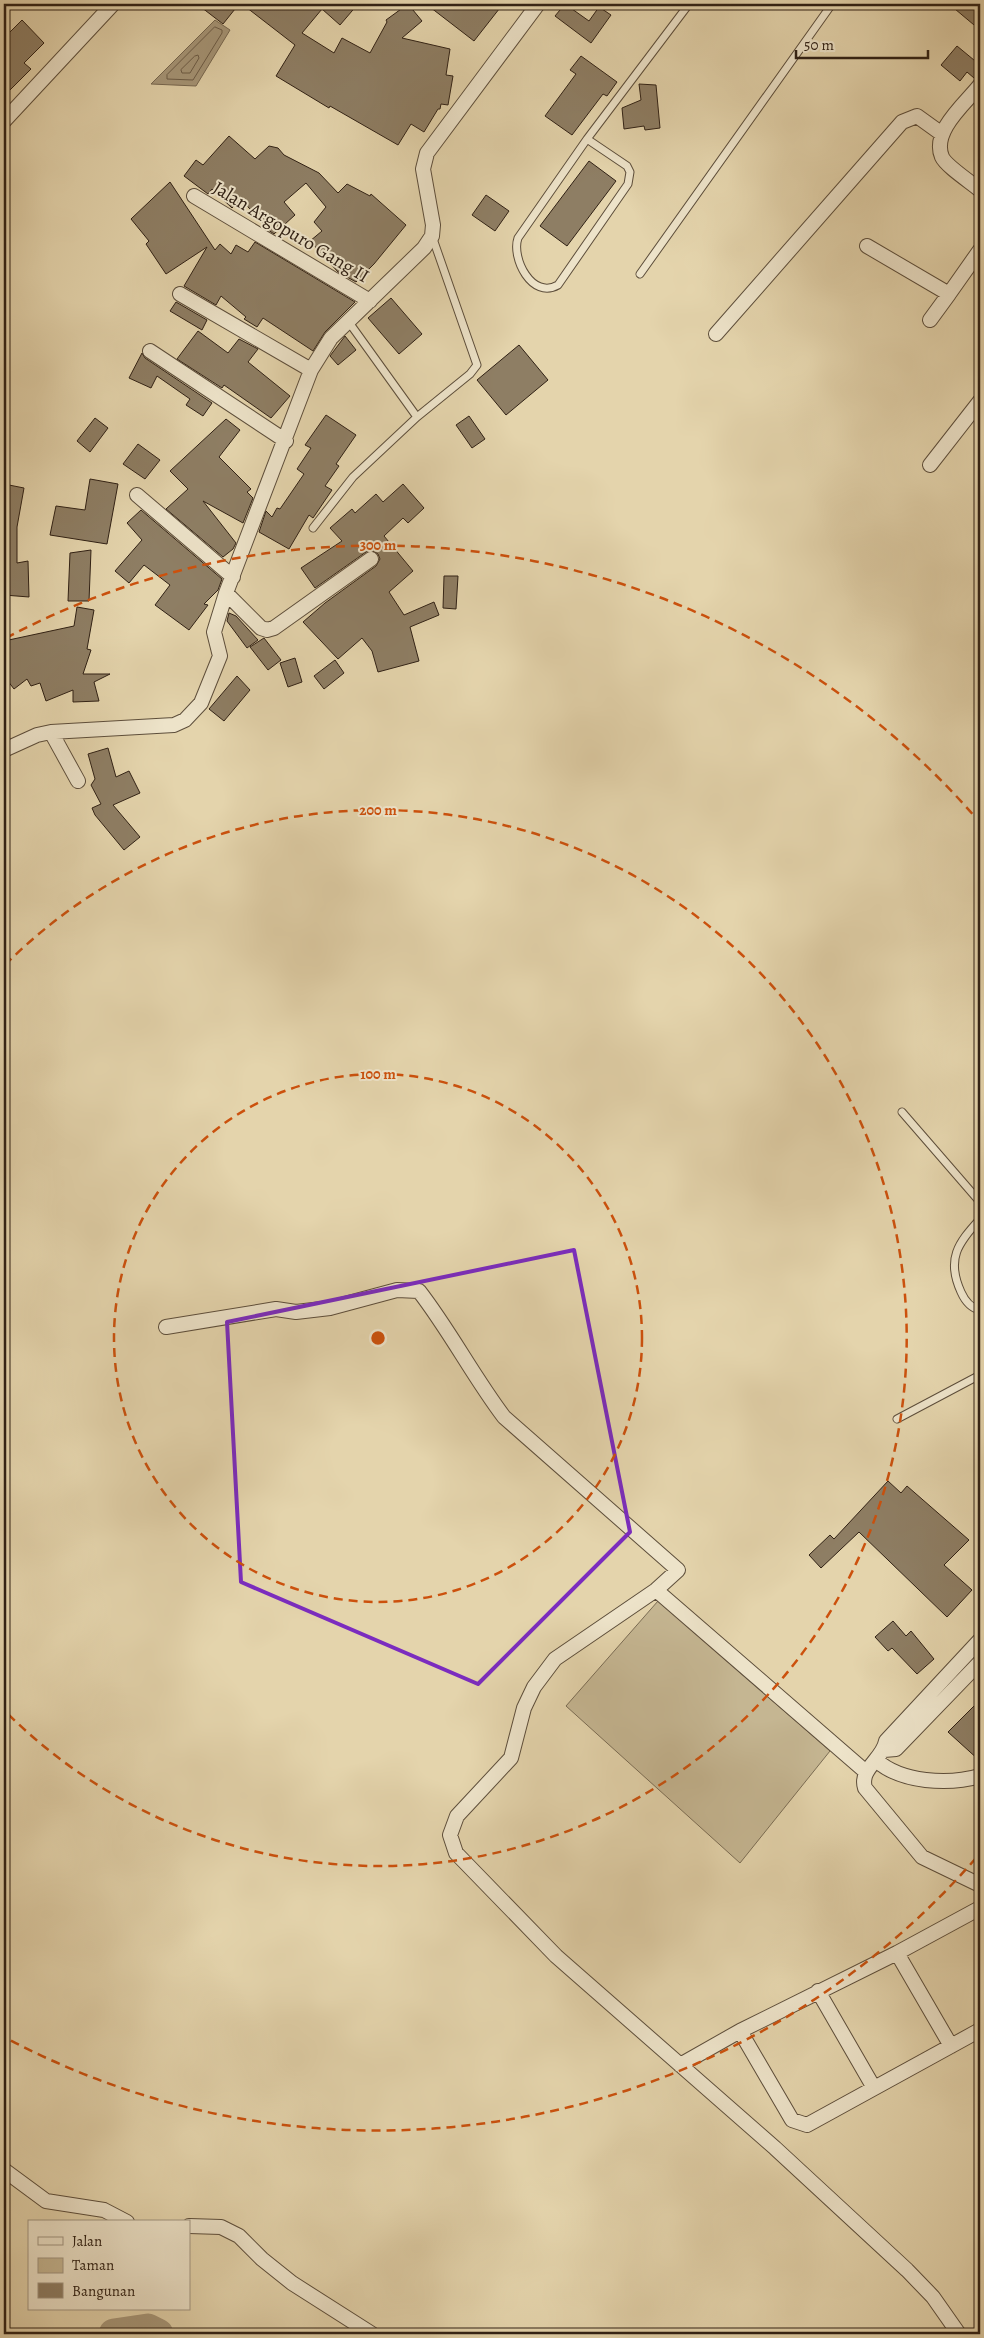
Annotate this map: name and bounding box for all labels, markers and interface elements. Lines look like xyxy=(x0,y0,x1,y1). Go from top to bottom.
scale bar xyxy=(796,28,929,60)
text: 50 m xyxy=(804,35,834,55)
street label: Jalan Argopuro Gang II xyxy=(208,175,374,289)
text: 300 m xyxy=(360,535,397,555)
text: 200 m xyxy=(359,800,397,820)
text: 100 m xyxy=(360,1064,396,1084)
centre of rings xyxy=(369,1329,387,1347)
legend xyxy=(28,2220,190,2310)
text: Jalan xyxy=(72,2231,102,2251)
text: Taman xyxy=(72,2255,114,2275)
text: Bangunan xyxy=(72,2281,135,2301)

